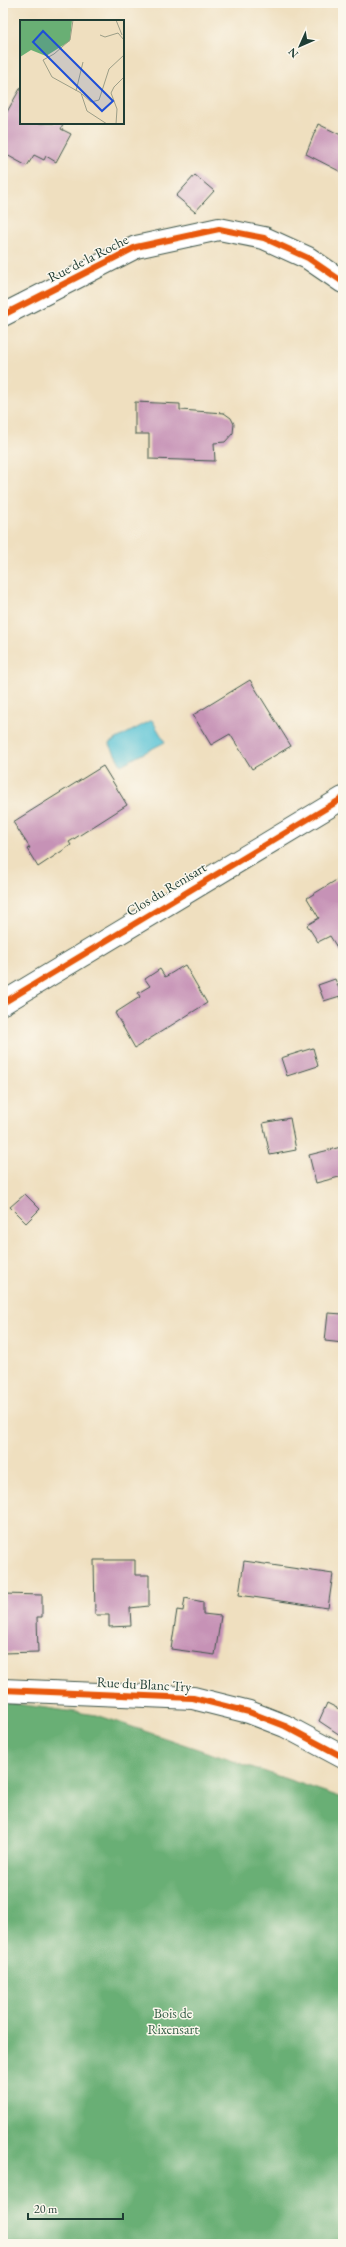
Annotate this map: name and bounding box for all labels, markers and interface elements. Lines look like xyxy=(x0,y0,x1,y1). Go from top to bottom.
inset map xyxy=(20,20,124,124)
north arrow xyxy=(280,26,320,66)
text: N xyxy=(285,45,301,61)
street label: Rue de la Roche xyxy=(45,230,132,286)
street label: Clos du Renisart xyxy=(123,858,210,920)
street label: Rue du Blanc Try xyxy=(96,1673,193,1696)
park label: Bois de Rixensart xyxy=(147,2004,199,2038)
scale bar xyxy=(28,2195,123,2221)
text: 20 m xyxy=(34,2201,58,2217)

